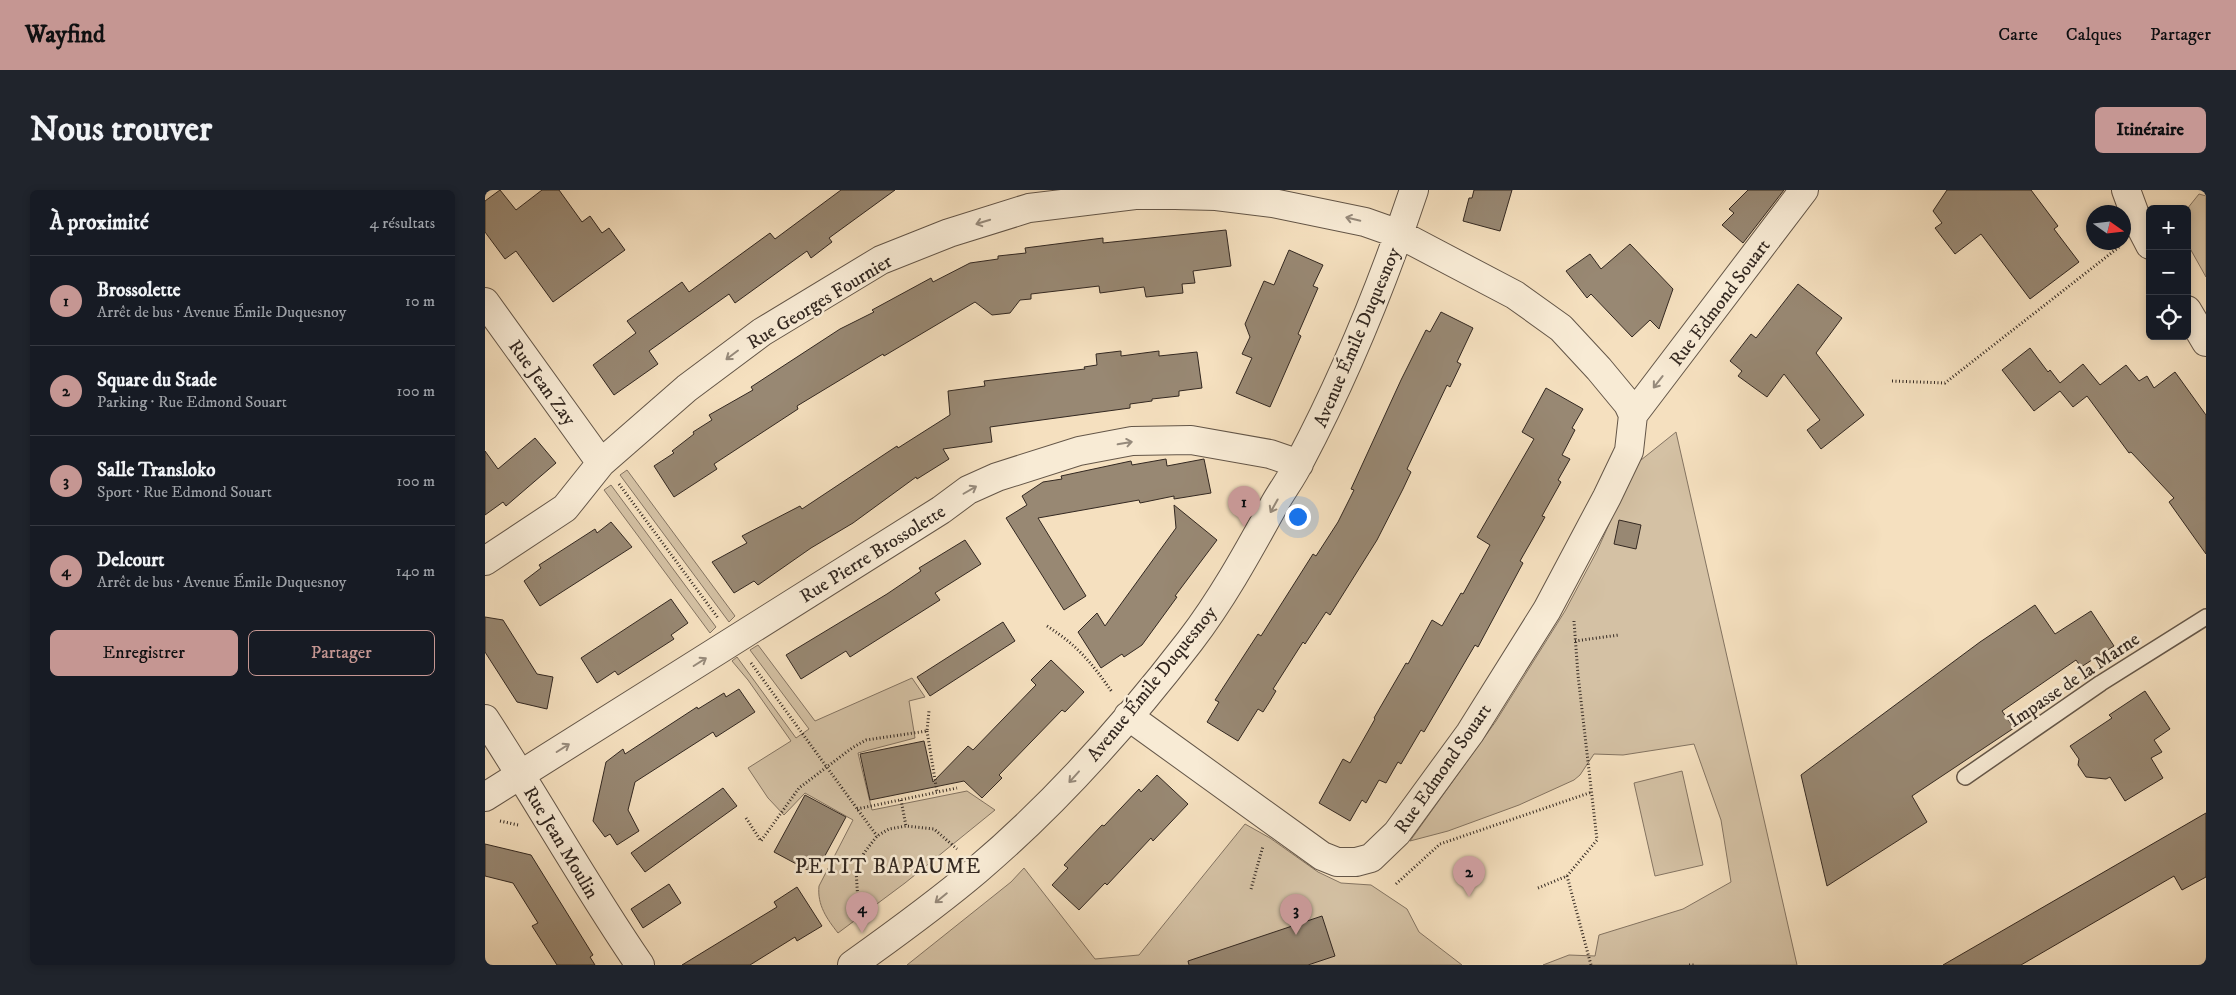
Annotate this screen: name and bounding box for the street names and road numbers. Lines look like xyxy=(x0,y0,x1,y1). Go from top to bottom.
street label: Rue Edmond Souart xyxy=(1665,235,1775,371)
street label: Avenue Émile Duquesnoy xyxy=(1308,243,1407,431)
street label: Rue Georges Fournier xyxy=(743,250,896,355)
street label: Rue Jean Zay xyxy=(503,336,581,431)
street label: Rue Pierre Brossolette xyxy=(796,500,950,608)
street label: Avenue Émile Duquesnoy xyxy=(1082,600,1223,767)
street label: Impasse de la Marne xyxy=(2004,628,2144,733)
street label: Rue Edmond Souart xyxy=(1390,700,1497,838)
street label: Rue Jean Moulin xyxy=(518,782,603,903)

